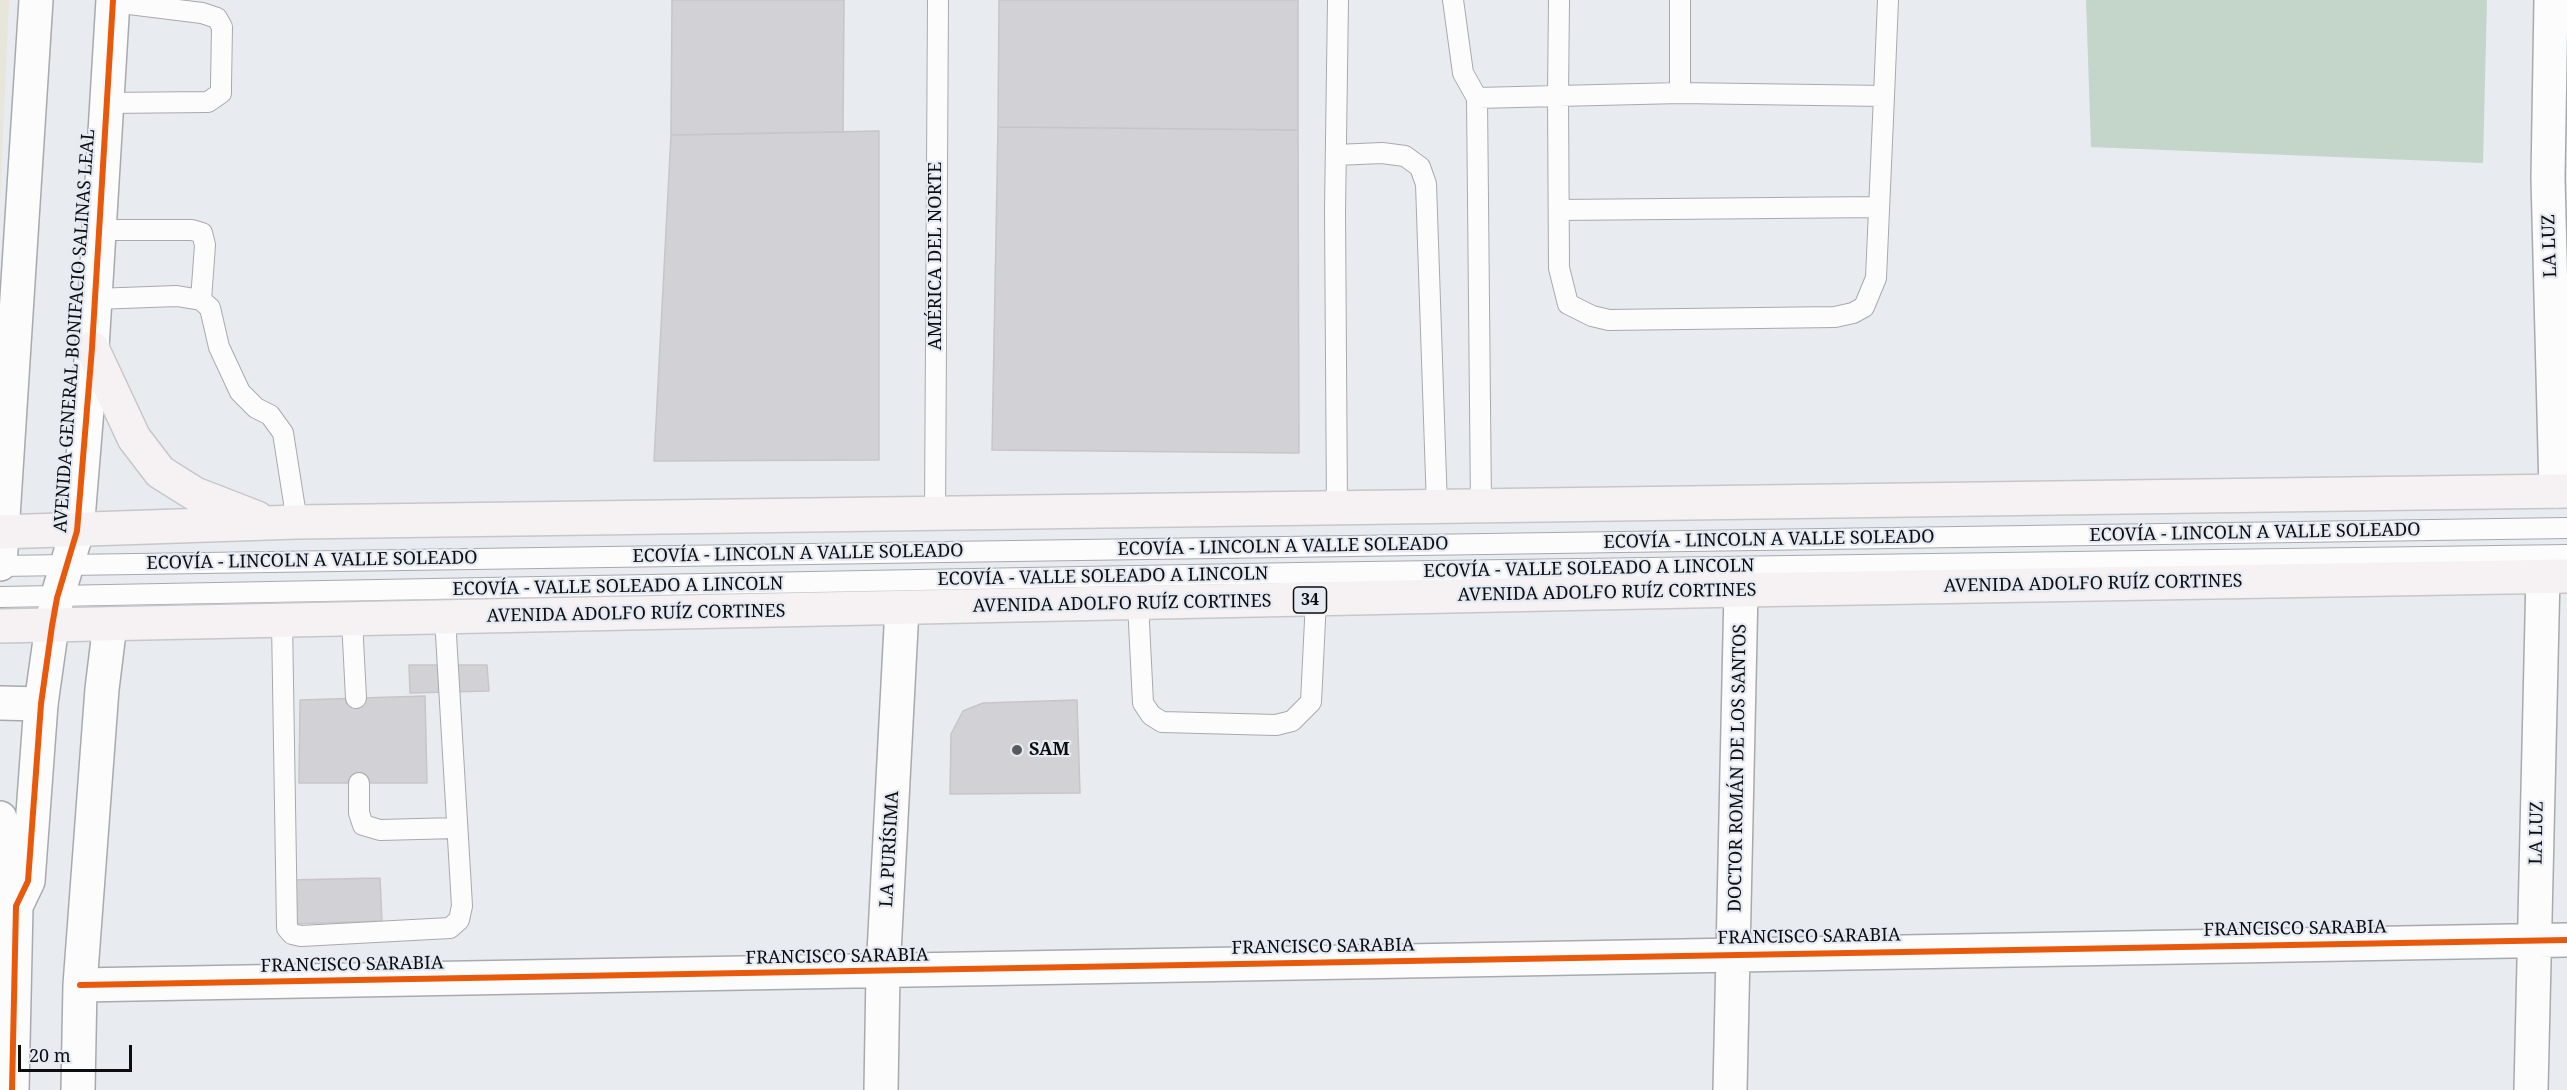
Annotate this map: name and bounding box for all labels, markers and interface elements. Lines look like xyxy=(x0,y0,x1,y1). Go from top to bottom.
street label: AVENIDA GENERAL BONIFACIO SALINAS LEAL xyxy=(50,129,100,533)
street label: AMÉRICA DEL NORTE xyxy=(925,162,947,350)
street label: LA LUZ xyxy=(2538,214,2562,278)
street label: ECOVÍA - LINCOLN A VALLE SOLEADO xyxy=(2089,519,2421,547)
street label: ECOVÍA - LINCOLN A VALLE SOLEADO xyxy=(1603,526,1935,554)
street label: ECOVÍA - LINCOLN A VALLE SOLEADO xyxy=(1117,533,1449,561)
street label: ECOVÍA - LINCOLN A VALLE SOLEADO xyxy=(632,540,964,568)
street label: ECOVÍA - LINCOLN A VALLE SOLEADO xyxy=(146,547,478,575)
street label: ECOVÍA - VALLE SOLEADO A LINCOLN xyxy=(1423,555,1755,583)
street label: ECOVÍA - VALLE SOLEADO A LINCOLN xyxy=(937,563,1269,591)
street label: AVENIDA ADOLFO RUÍZ CORTINES xyxy=(1943,571,2243,597)
street label: ECOVÍA - VALLE SOLEADO A LINCOLN xyxy=(452,573,784,601)
street label: AVENIDA ADOLFO RUÍZ CORTINES xyxy=(1457,580,1757,606)
road number: 34 xyxy=(1294,587,1326,613)
street label: AVENIDA ADOLFO RUÍZ CORTINES xyxy=(972,591,1272,617)
street label: AVENIDA ADOLFO RUÍZ CORTINES xyxy=(486,601,786,627)
street label: DOCTOR ROMÁN DE LOS SANTOS xyxy=(1725,624,1751,912)
place label: SAM xyxy=(1029,739,1070,761)
marker: SAM xyxy=(1010,743,1024,757)
street label: LA PURÍSIMA xyxy=(876,790,904,908)
street label: LA LUZ xyxy=(2526,801,2548,865)
street label: FRANCISCO SARABIA xyxy=(2203,917,2387,941)
street label: FRANCISCO SARABIA xyxy=(1717,925,1901,949)
street label: FRANCISCO SARABIA xyxy=(1231,935,1415,959)
street label: FRANCISCO SARABIA xyxy=(745,945,929,969)
street label: FRANCISCO SARABIA xyxy=(260,953,444,977)
scale bar xyxy=(21,1033,135,1071)
text: 20 m xyxy=(29,1043,71,1067)

